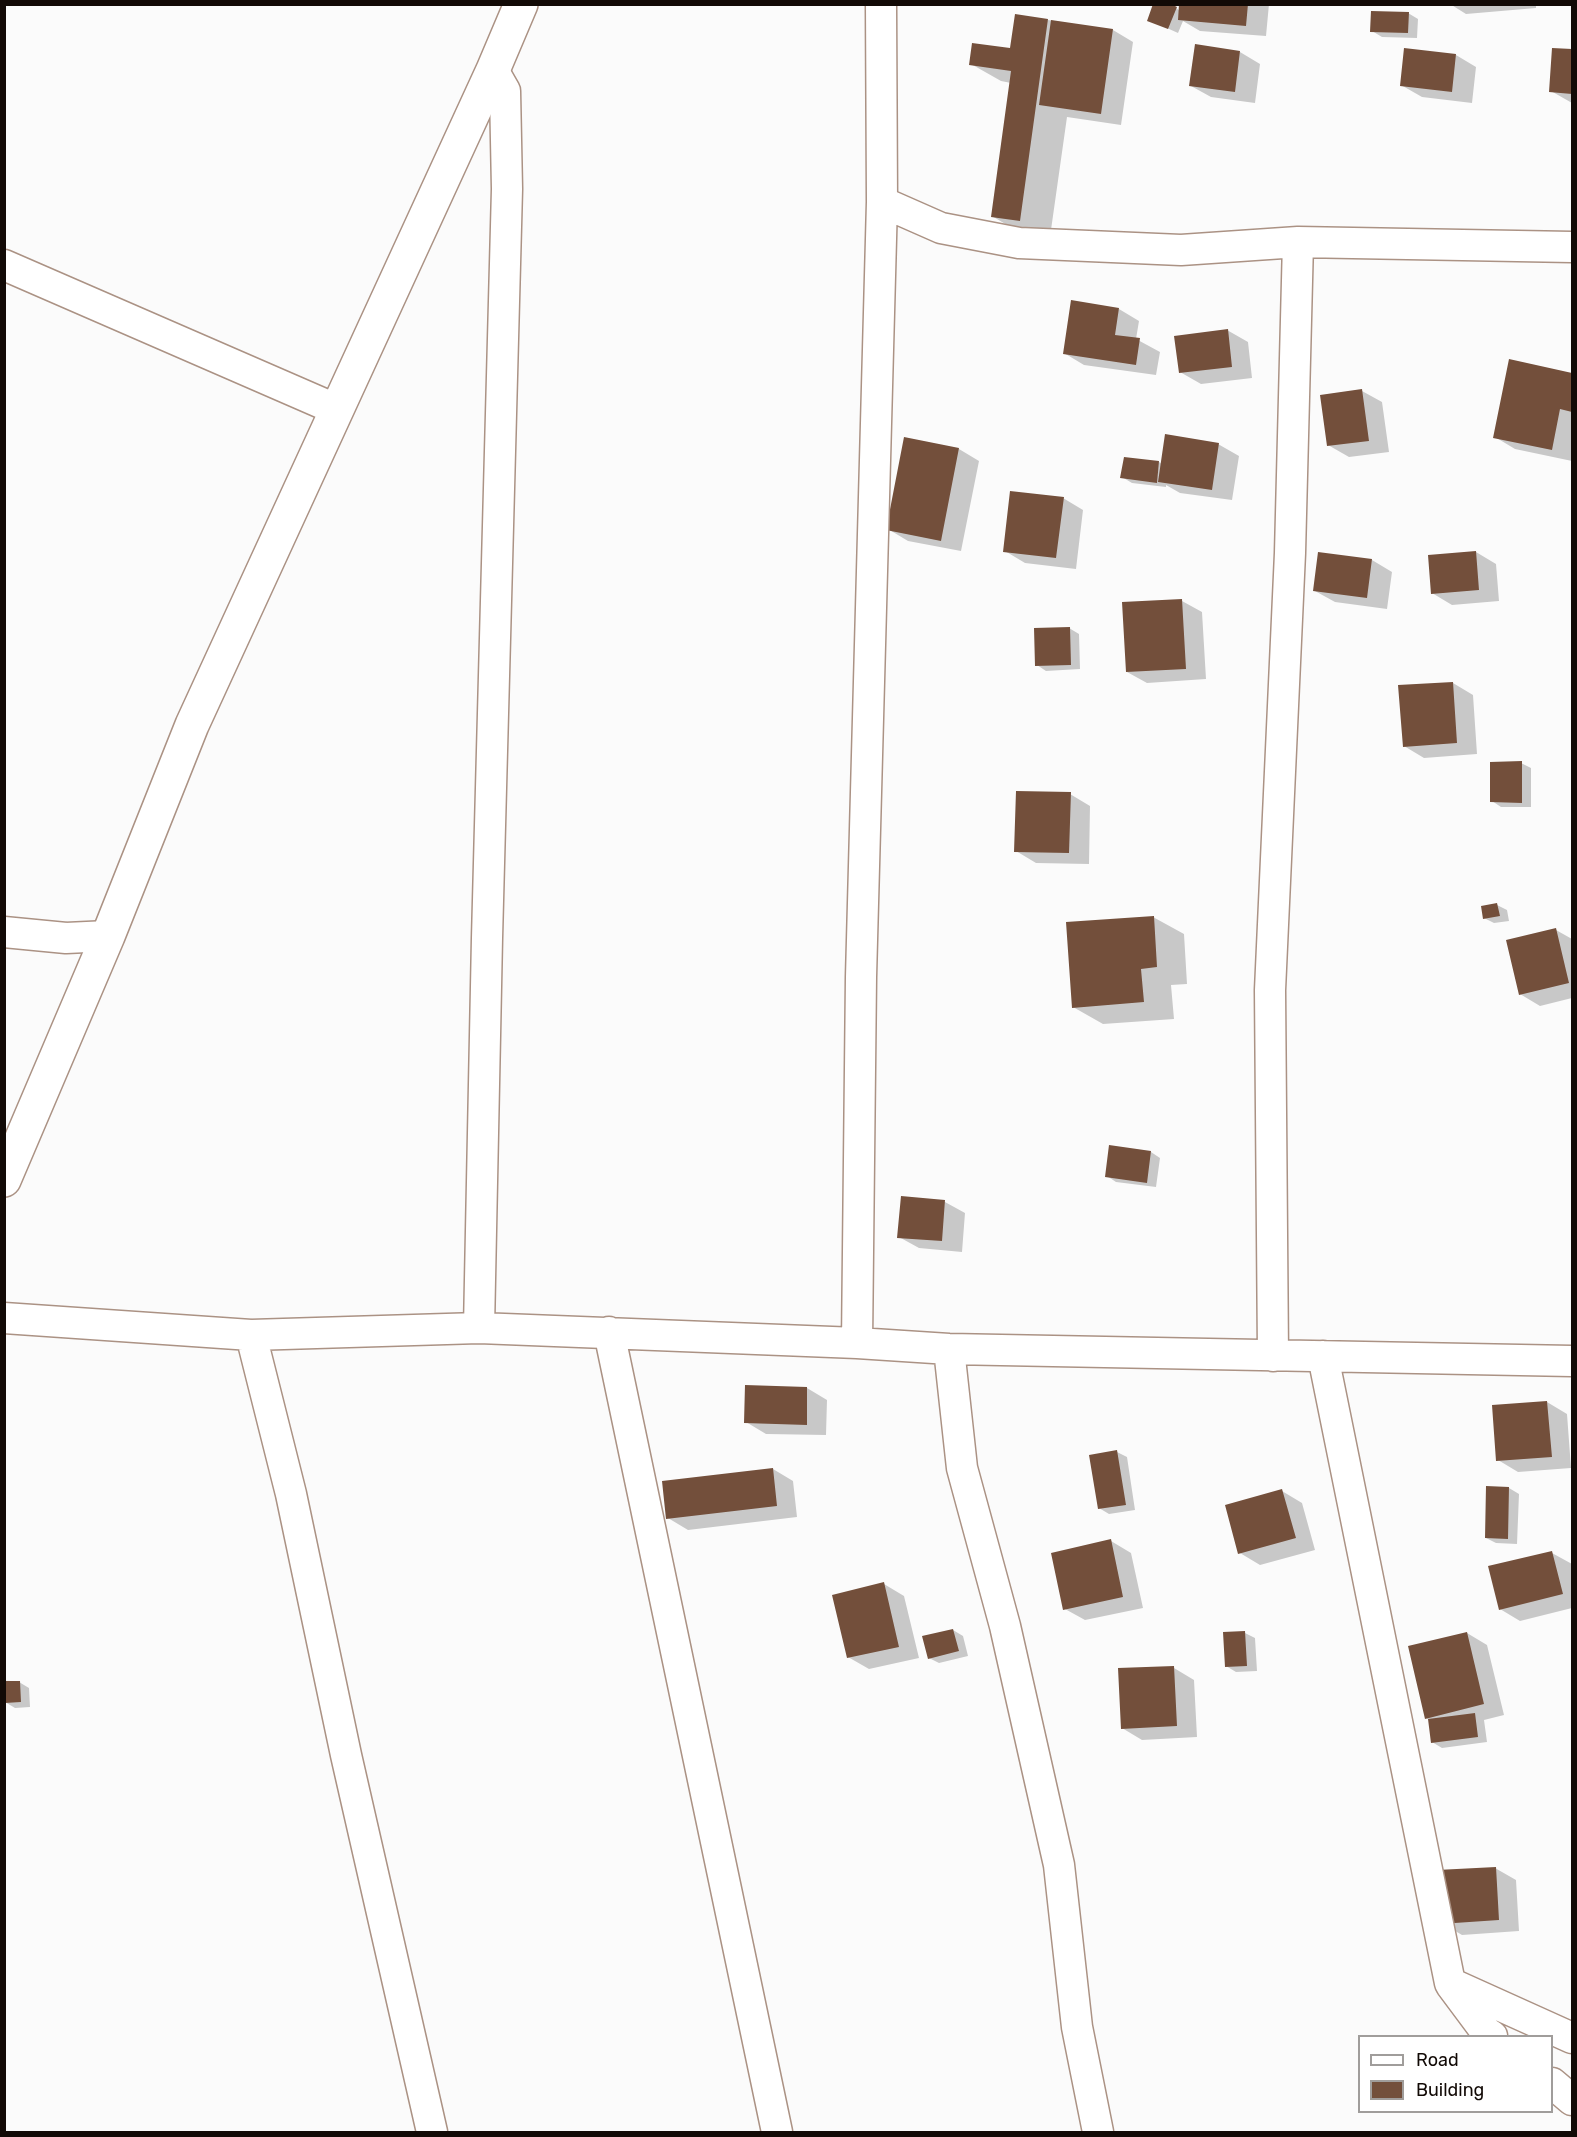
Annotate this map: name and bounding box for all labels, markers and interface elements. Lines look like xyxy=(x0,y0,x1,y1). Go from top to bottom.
legend xyxy=(1358,2035,1553,2113)
text: Road xyxy=(1416,2049,1459,2071)
text: Building xyxy=(1416,2079,1484,2101)

